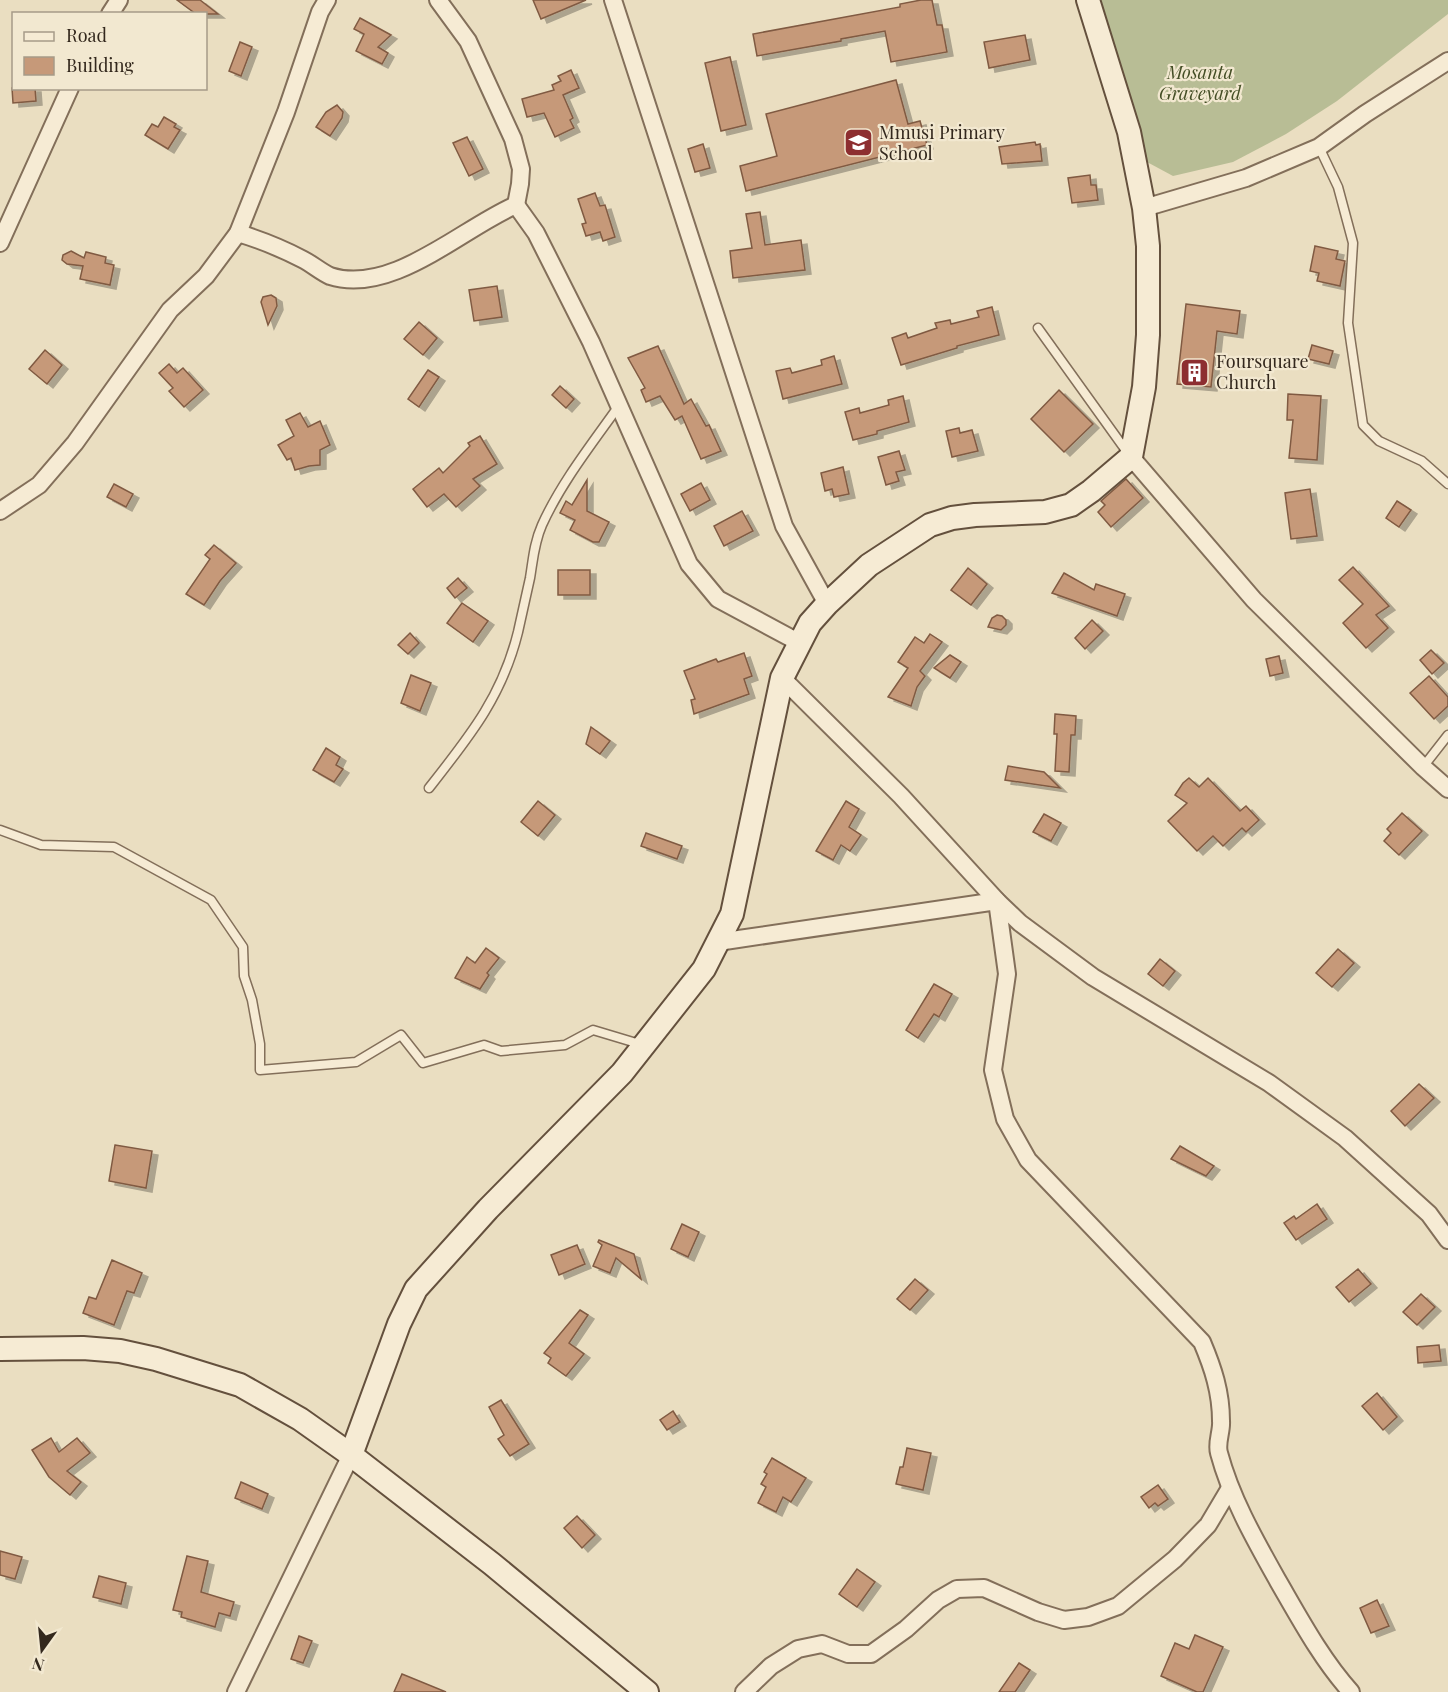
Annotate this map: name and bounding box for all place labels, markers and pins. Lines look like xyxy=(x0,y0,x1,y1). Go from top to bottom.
place label: Mmusi Primary School xyxy=(879,120,1005,165)
school or university icon: Mmusi Primary School xyxy=(842,127,874,159)
place label: Foursquare Church xyxy=(1216,349,1309,394)
building icon: Foursquare Church xyxy=(1179,356,1211,388)

